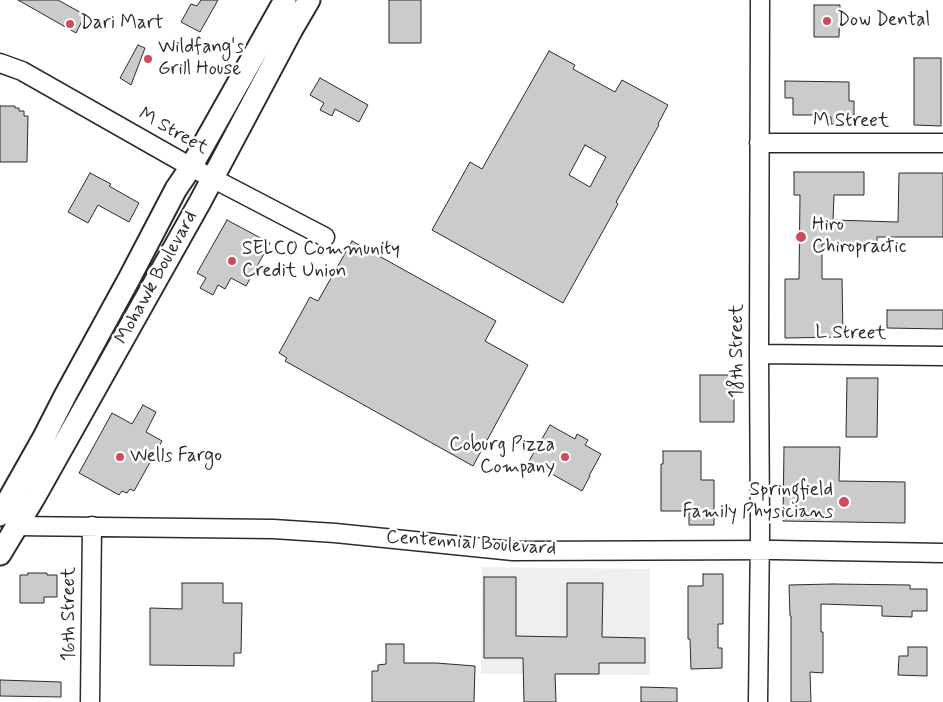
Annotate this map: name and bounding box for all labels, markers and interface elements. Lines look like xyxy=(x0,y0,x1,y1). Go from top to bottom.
place label: Dow Dental xyxy=(837,10,930,32)
place label: Dari Mart xyxy=(80,13,164,35)
marker: Dow Dental xyxy=(821,15,833,27)
marker: Dari Mart xyxy=(64,18,76,30)
place label: Wildfang's Grill House xyxy=(158,37,244,81)
marker: Wildfang's Grill House xyxy=(142,53,154,65)
street label: M Street xyxy=(134,104,212,160)
street label: M Street xyxy=(813,111,889,133)
street label: Mohawk Boulevard xyxy=(111,207,203,349)
place label: Hiro Chiropractic xyxy=(812,215,906,259)
marker: Hiro Chiropractic xyxy=(794,230,808,244)
place label: SELCO Community Credit Union xyxy=(242,239,400,283)
marker: SELCO Community Credit Union xyxy=(226,255,238,267)
street label: 18th Street xyxy=(727,304,749,398)
street label: L Street xyxy=(815,322,887,346)
place label: Coburg Pizza Company xyxy=(449,435,555,479)
place label: Wells Fargo xyxy=(130,446,222,468)
marker: Wells Fargo xyxy=(114,451,126,463)
marker: Coburg Pizza Company xyxy=(559,451,571,463)
place label: Springfield Family Physicians xyxy=(682,480,833,524)
marker: Springfield Family Physicians xyxy=(837,495,851,509)
street label: Centennial Boulevard xyxy=(385,527,557,561)
street label: 16th Street xyxy=(59,567,81,661)

